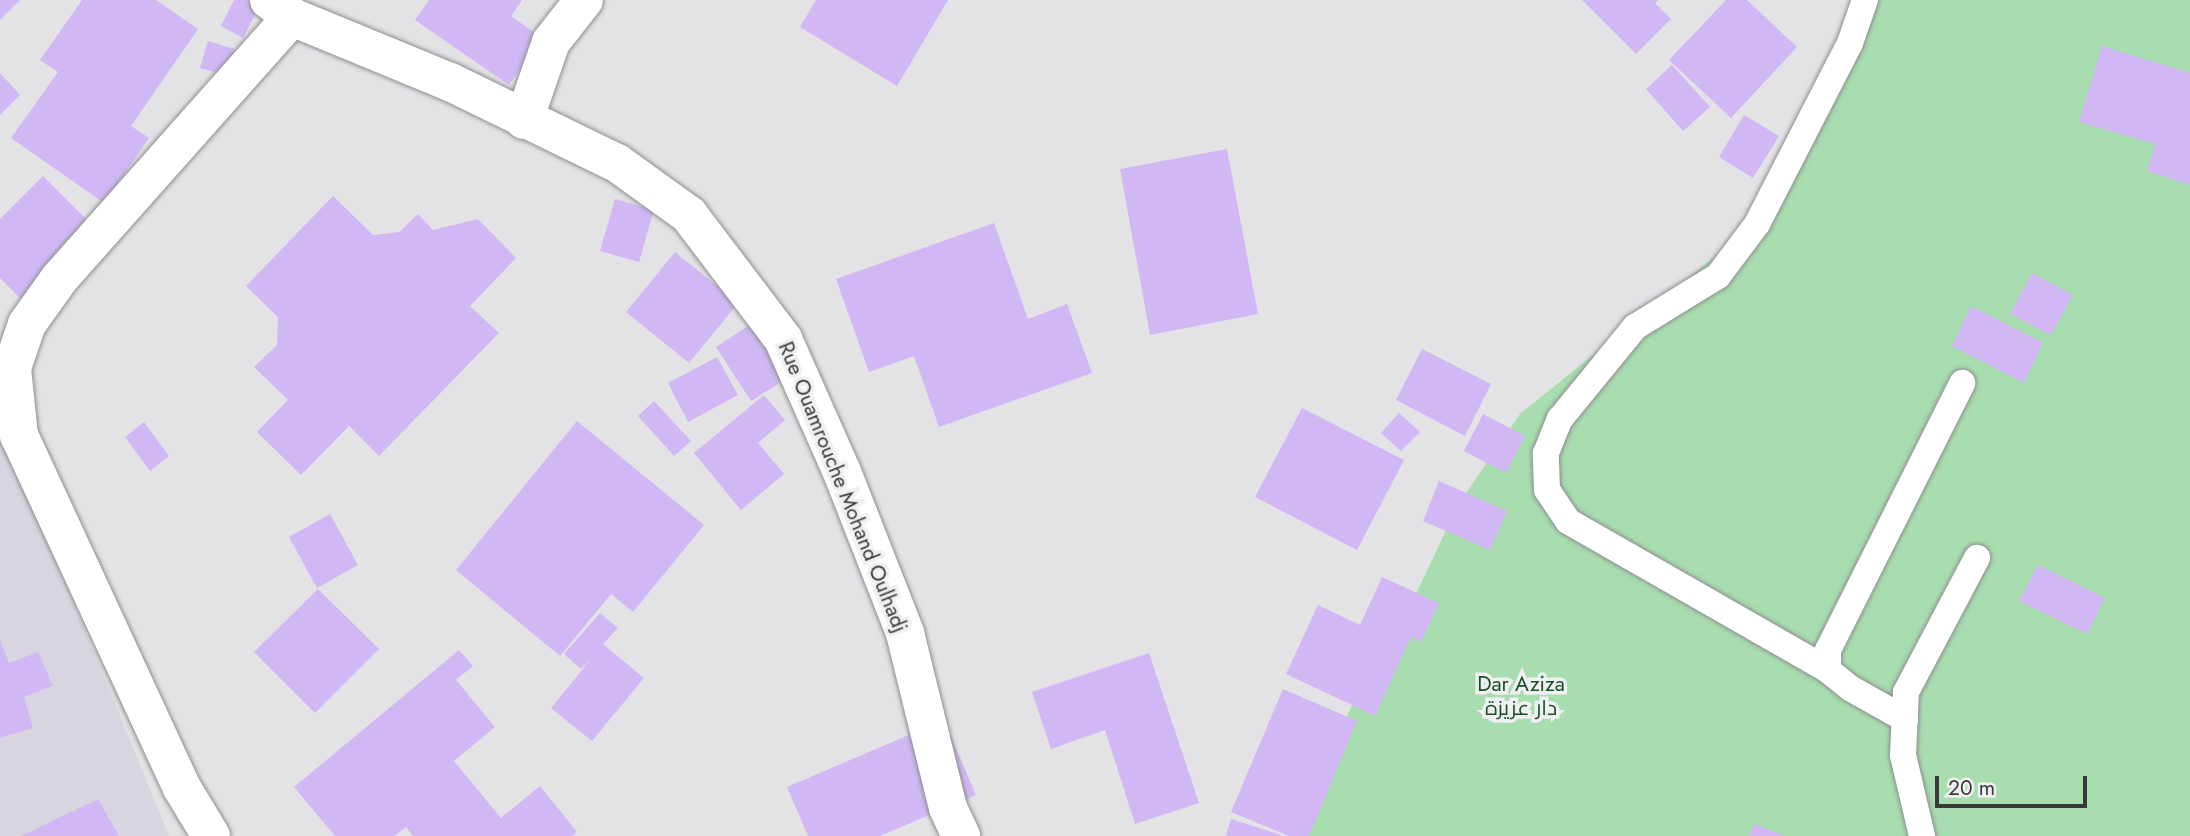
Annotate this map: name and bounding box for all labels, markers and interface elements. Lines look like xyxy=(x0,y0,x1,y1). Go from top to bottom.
street label: Rue Ouamrouche Mohand Oulhadj xyxy=(773,338,913,636)
park label: Dar Aziza دار عزيزة xyxy=(1477,671,1565,721)
scale bar xyxy=(1938,762,2090,806)
text: 20 m xyxy=(1948,773,1995,803)

